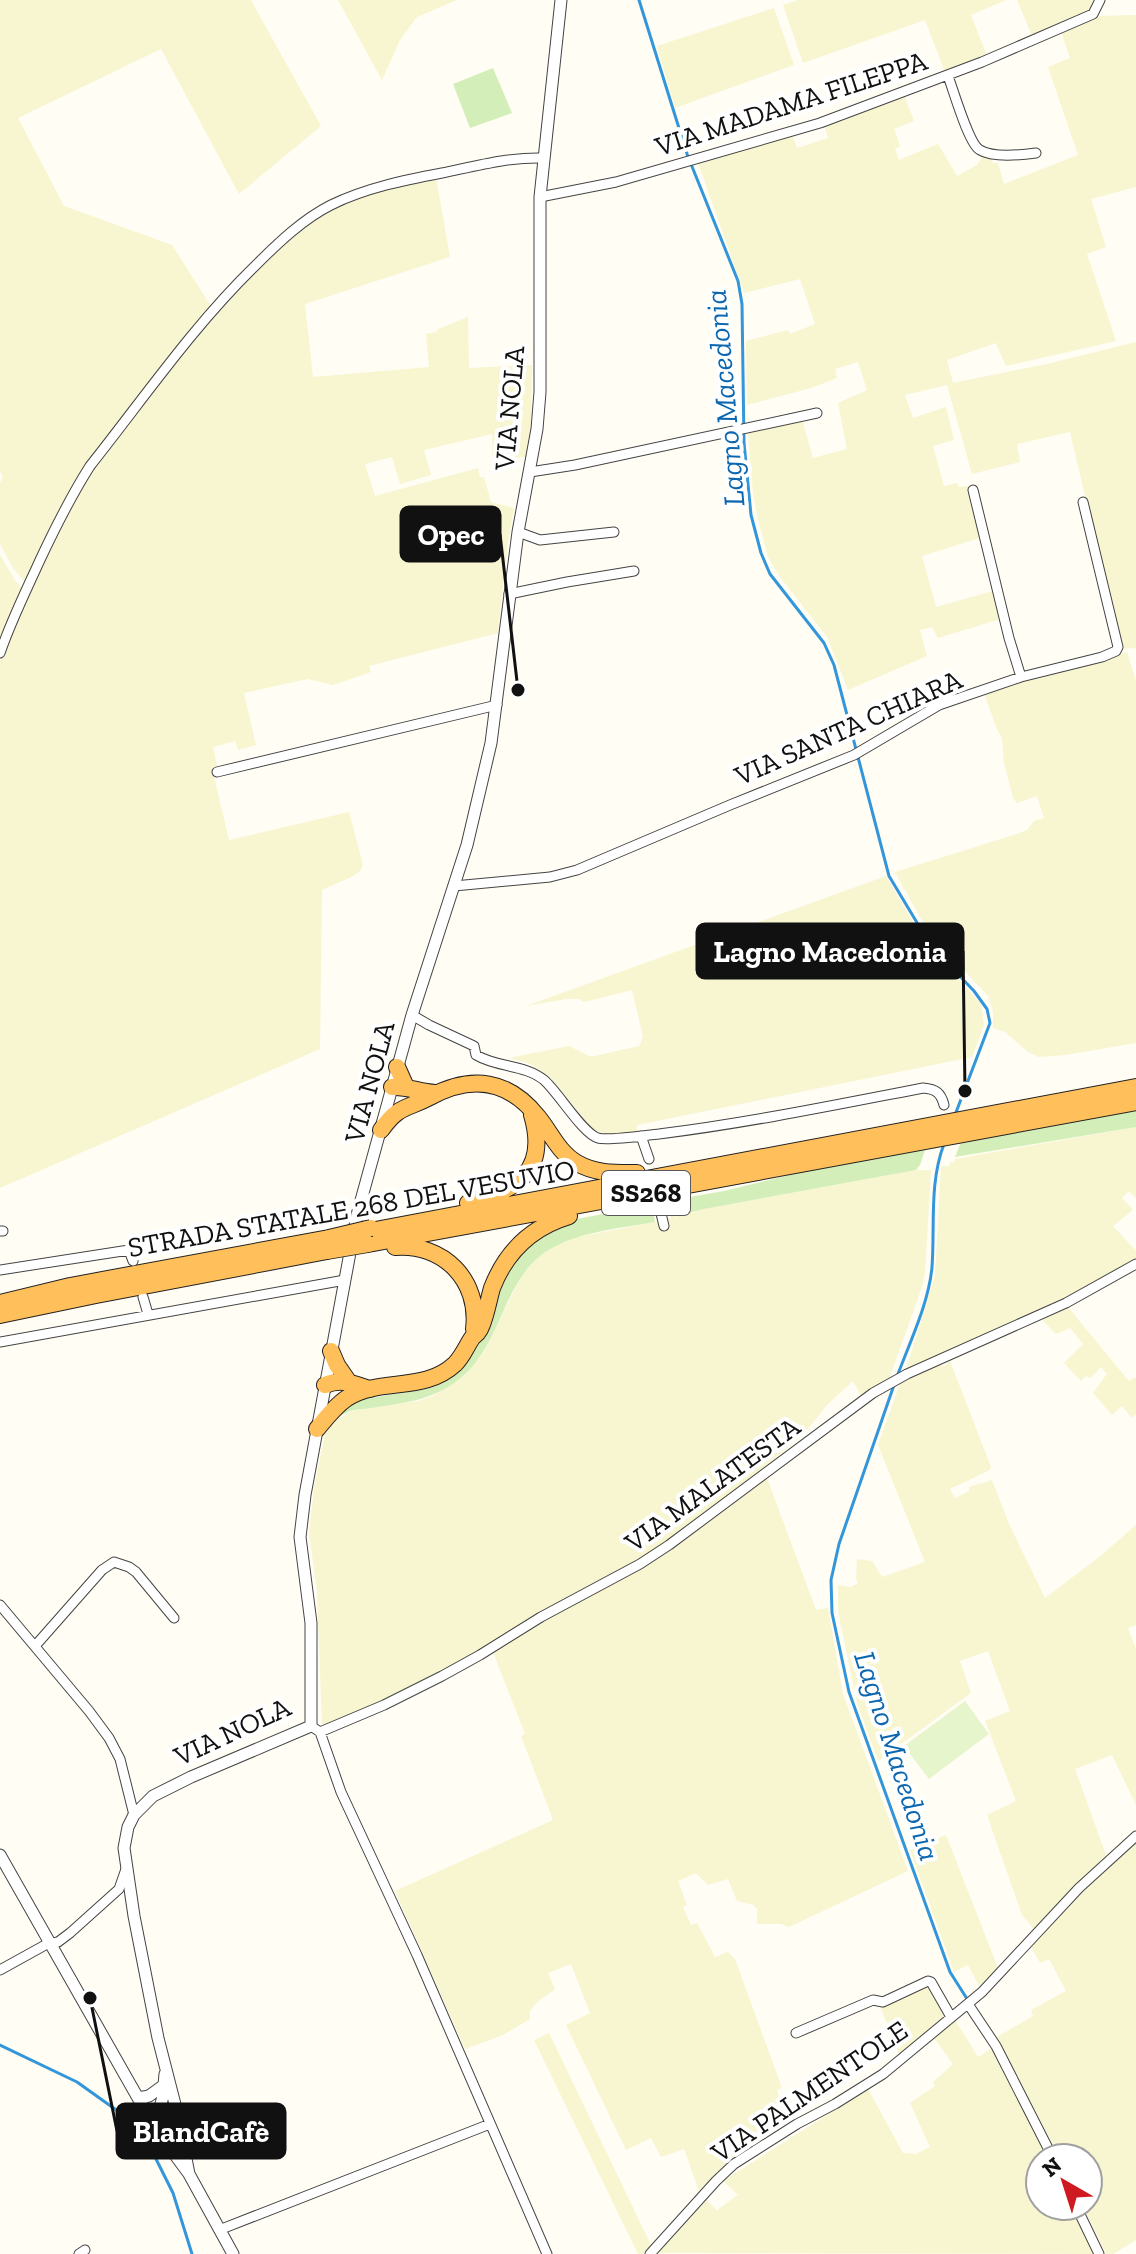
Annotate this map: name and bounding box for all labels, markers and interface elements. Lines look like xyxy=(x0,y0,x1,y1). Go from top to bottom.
street label: VIA MADAMA FILEPPA xyxy=(650,44,932,163)
water label: Lagno Macedonia xyxy=(698,288,752,508)
street label: VIA NOLA xyxy=(488,344,531,473)
callout: Opec xyxy=(401,507,500,561)
text: Opec xyxy=(417,517,485,553)
street label: VIA SANTA CHIARA xyxy=(729,662,968,793)
callout: Lagno Macedonia xyxy=(697,924,963,978)
text: Lagno Macedonia xyxy=(713,934,947,970)
street label: VIA NOLA xyxy=(337,1017,402,1148)
street label: STRADA STATALE 268 DEL VESUVIO xyxy=(125,1153,577,1264)
road number: SS268 xyxy=(602,1171,690,1215)
street label: VIA MALATESTA xyxy=(618,1409,807,1560)
water label: Lagno Macedonia xyxy=(846,1647,948,1865)
street label: VIA NOLA xyxy=(168,1690,296,1773)
street label: VIA PALMENTOLE xyxy=(704,2014,914,2170)
callout: BlandCafè xyxy=(117,2104,285,2158)
text: BlandCafè xyxy=(133,2114,269,2150)
north arrow xyxy=(1024,2142,1104,2222)
text: N xyxy=(1037,2151,1067,2183)

